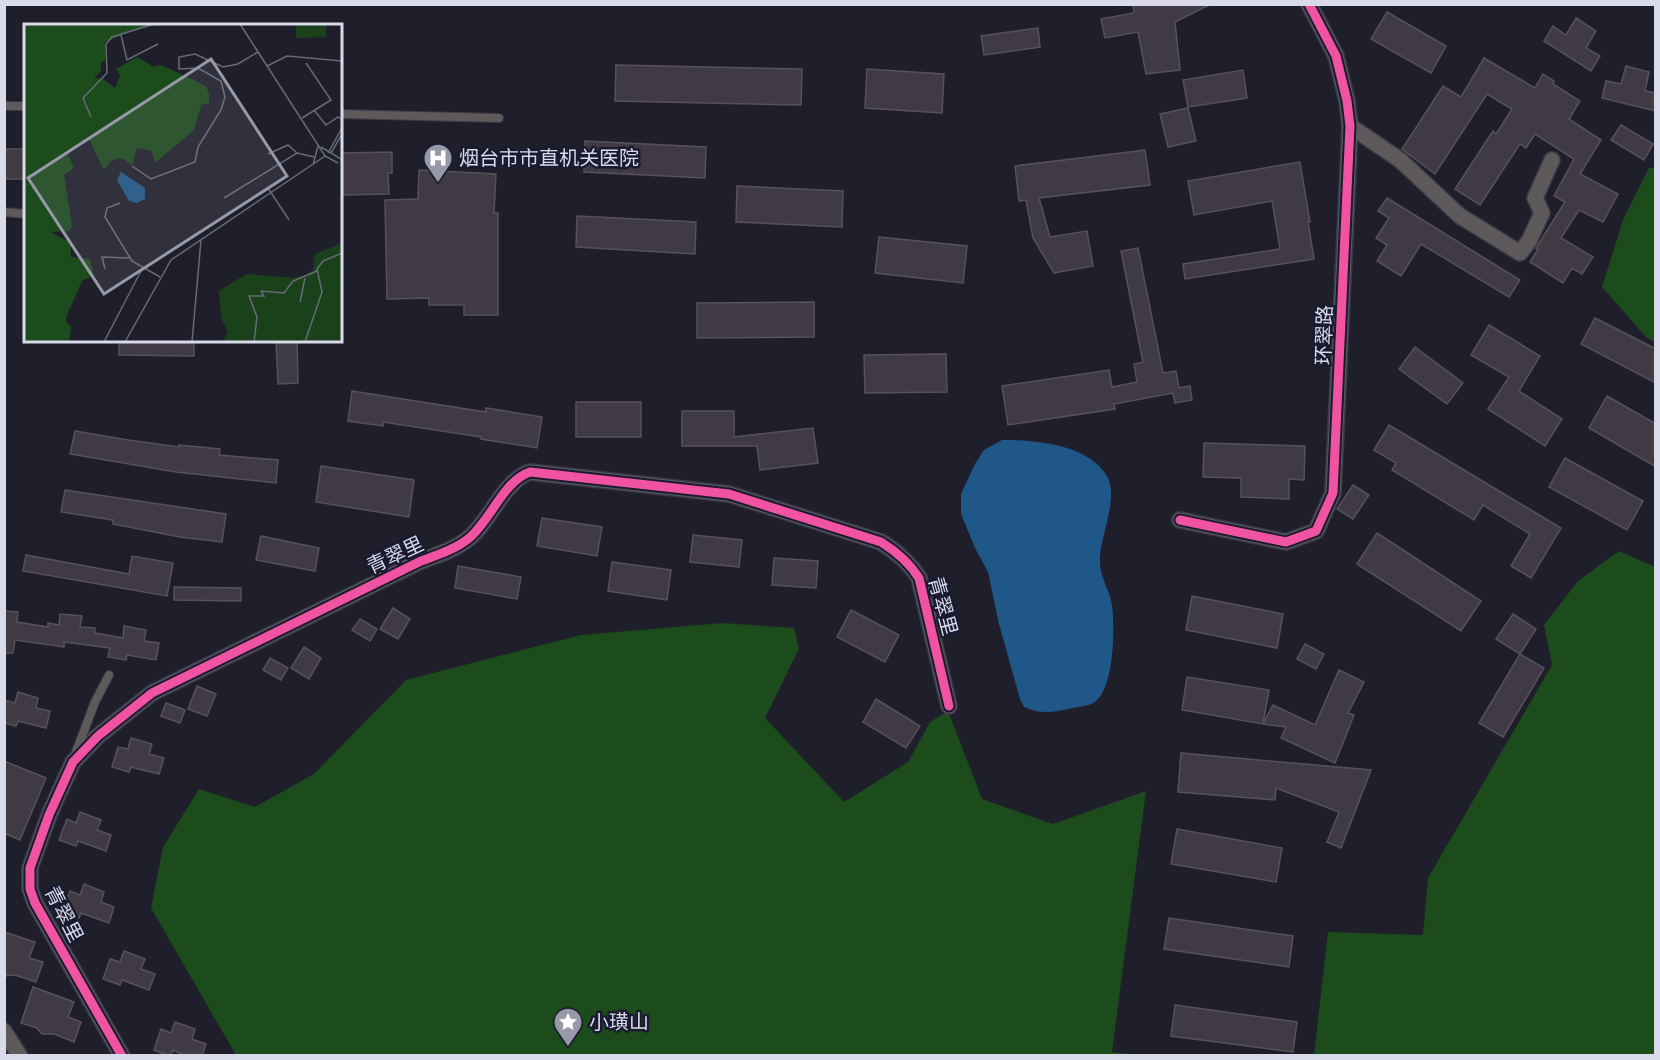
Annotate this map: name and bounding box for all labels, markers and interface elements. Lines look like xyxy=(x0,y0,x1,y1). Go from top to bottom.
inset map xyxy=(24,24,342,342)
hospital icon: 烟台市市直机关医院 xyxy=(422,142,454,184)
place label: 烟台市市直机关医院 xyxy=(459,146,639,170)
street label: 环翠路 xyxy=(1311,305,1337,365)
street label: 青翠里 xyxy=(363,531,427,579)
street label: 青翠里 xyxy=(924,574,962,638)
street label: 青翠里 xyxy=(40,882,88,946)
place icon: 小璜山 xyxy=(552,1006,584,1048)
place label: 小璜山 xyxy=(589,1010,649,1034)

